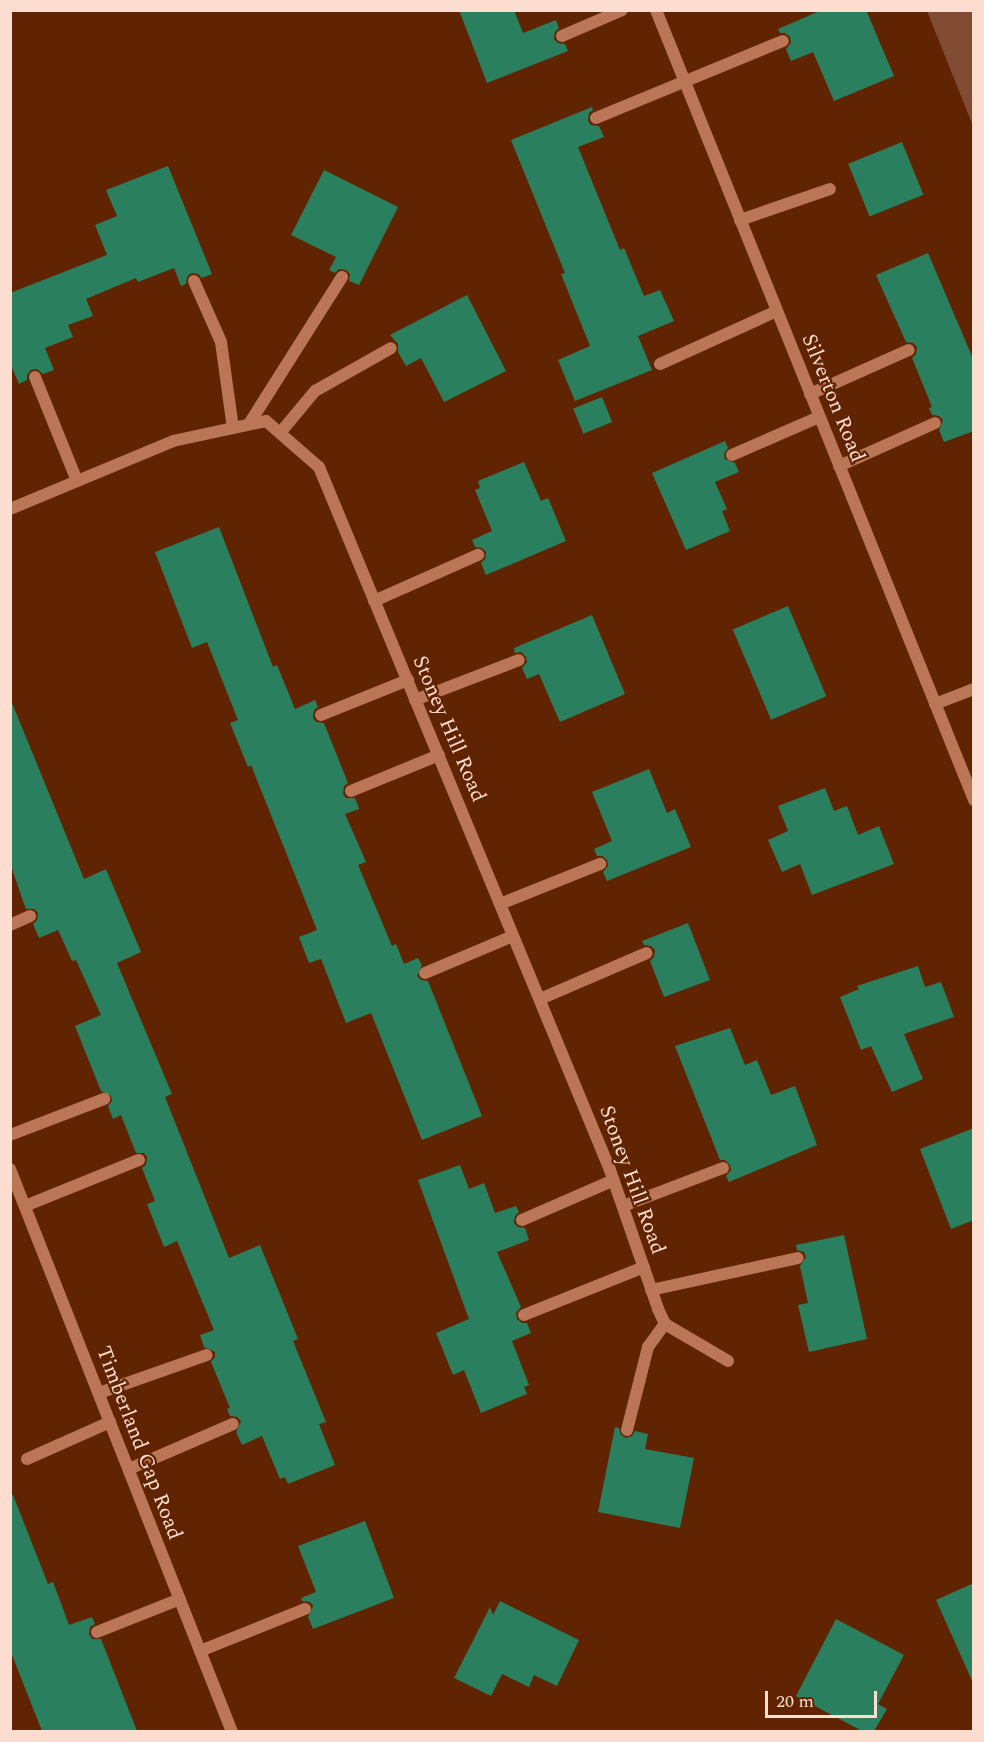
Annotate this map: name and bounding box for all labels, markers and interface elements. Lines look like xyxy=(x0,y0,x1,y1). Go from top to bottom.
street label: Silverton Road xyxy=(796,330,870,466)
street label: Stoney Hill Road xyxy=(407,652,491,806)
street label: Stoney Hill Road xyxy=(593,1102,671,1258)
street label: Timberland Gap Road xyxy=(90,1343,188,1543)
scale bar xyxy=(768,1679,880,1717)
text: 20 m xyxy=(776,1688,814,1715)

